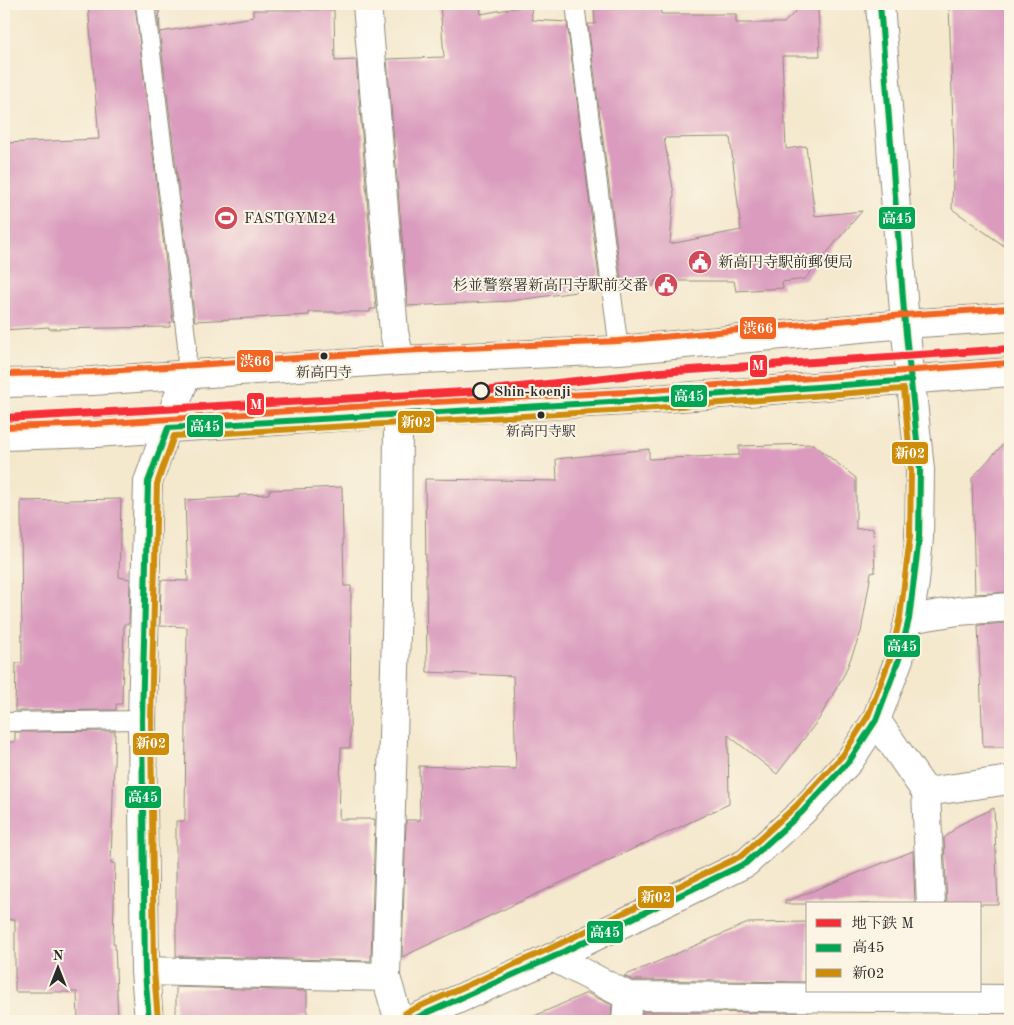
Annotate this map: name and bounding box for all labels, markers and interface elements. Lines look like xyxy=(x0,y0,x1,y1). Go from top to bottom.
sports icon: FASTGYM24 xyxy=(213,205,239,231)
line badge: 高45 xyxy=(878,206,916,230)
text: 高45 xyxy=(882,211,912,226)
place label: FASTGYM24 xyxy=(244,212,336,227)
public building icon: 新高円寺駅前郵便局 xyxy=(687,249,713,275)
place label: 新高円寺駅前郵便局 xyxy=(718,254,853,271)
public building icon: 杉並警察署新高円寺駅前交番 xyxy=(653,272,679,298)
place label: 杉並警察署新高円寺駅前交番 xyxy=(453,277,648,294)
line badge: 渋66 xyxy=(739,316,777,340)
text: 渋66 xyxy=(743,320,773,336)
line badge: 渋66 xyxy=(236,349,274,373)
marker: 新高円寺 xyxy=(319,351,329,361)
text: 渋66 xyxy=(240,353,270,369)
line badge: M xyxy=(749,354,768,378)
text: M xyxy=(752,359,765,373)
place label: 新高円寺 xyxy=(296,365,352,380)
marker: Shin-koenji xyxy=(472,382,490,400)
line badge: 高45 xyxy=(670,384,708,408)
place label: Shin-koenji xyxy=(494,385,571,400)
text: 高45 xyxy=(674,389,704,404)
line badge: M xyxy=(246,392,265,416)
text: M xyxy=(250,398,263,412)
line badge: 新02 xyxy=(397,410,435,434)
marker: 新高円寺駅 xyxy=(536,410,546,420)
line badge: 高45 xyxy=(186,414,224,438)
text: 新02 xyxy=(401,415,431,430)
text: 高45 xyxy=(190,419,220,434)
place label: 新高円寺駅 xyxy=(506,424,576,439)
line badge: 新02 xyxy=(891,441,929,465)
text: 新02 xyxy=(895,446,925,461)
line badge: 高45 xyxy=(883,634,921,658)
text: 高45 xyxy=(887,639,917,654)
line badge: 新02 xyxy=(132,732,170,756)
text: 新02 xyxy=(136,736,166,751)
line badge: 高45 xyxy=(124,785,162,809)
text: 高45 xyxy=(128,790,158,805)
line badge: 新02 xyxy=(637,885,675,909)
text: 新02 xyxy=(641,890,671,905)
legend xyxy=(806,902,982,992)
text: 地下鉄 M xyxy=(852,915,914,932)
line badge: 高45 xyxy=(586,920,624,944)
text: 高45 xyxy=(590,925,620,940)
text: 高45 xyxy=(852,939,884,956)
north arrow xyxy=(32,942,82,992)
text: N xyxy=(53,949,64,963)
text: 新02 xyxy=(852,965,884,982)

